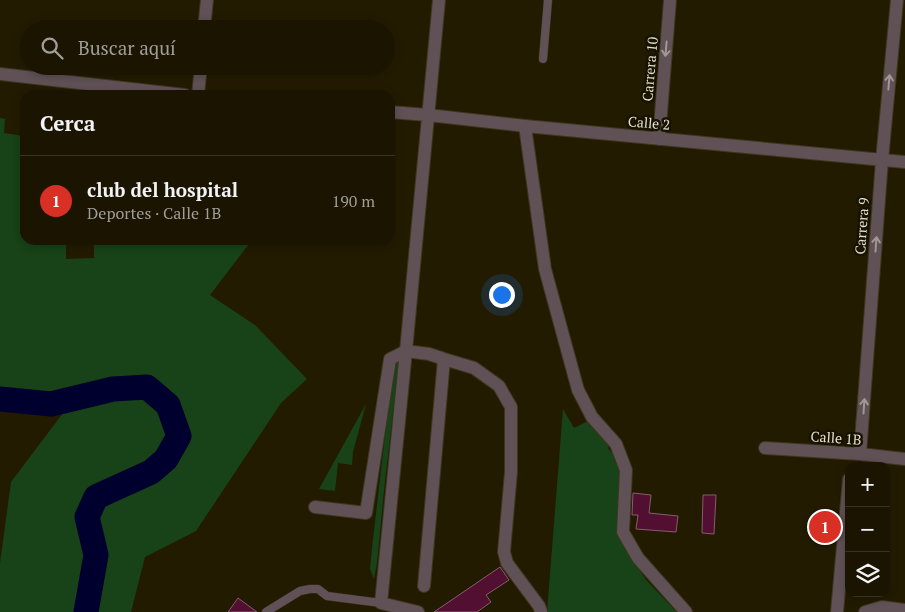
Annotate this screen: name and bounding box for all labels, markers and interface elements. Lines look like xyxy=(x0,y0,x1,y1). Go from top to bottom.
search box xyxy=(20,20,395,75)
icon: search xyxy=(38,34,66,62)
text: Buscar aquí xyxy=(78,35,176,60)
street label: Carrera 10 xyxy=(637,36,662,102)
one-way arrow xyxy=(661,40,671,56)
one-way arrow xyxy=(884,74,894,90)
text: Cerca xyxy=(40,109,95,137)
street label: Calle 2 xyxy=(627,111,671,134)
text: club del hospital xyxy=(87,177,238,202)
text: 1 xyxy=(51,190,61,212)
text: 190 m xyxy=(332,190,375,212)
street label: Carrera 9 xyxy=(850,197,873,255)
text: Deportes · Calle 1B xyxy=(87,202,221,224)
one-way arrow xyxy=(871,236,880,252)
your location xyxy=(489,282,515,308)
one-way arrow xyxy=(859,398,869,414)
street label: Calle 1B xyxy=(810,426,862,449)
map controls xyxy=(845,462,890,597)
button: + xyxy=(845,462,890,507)
button: − xyxy=(845,507,890,552)
pin: 1 xyxy=(809,508,841,546)
button: layers xyxy=(845,552,890,597)

